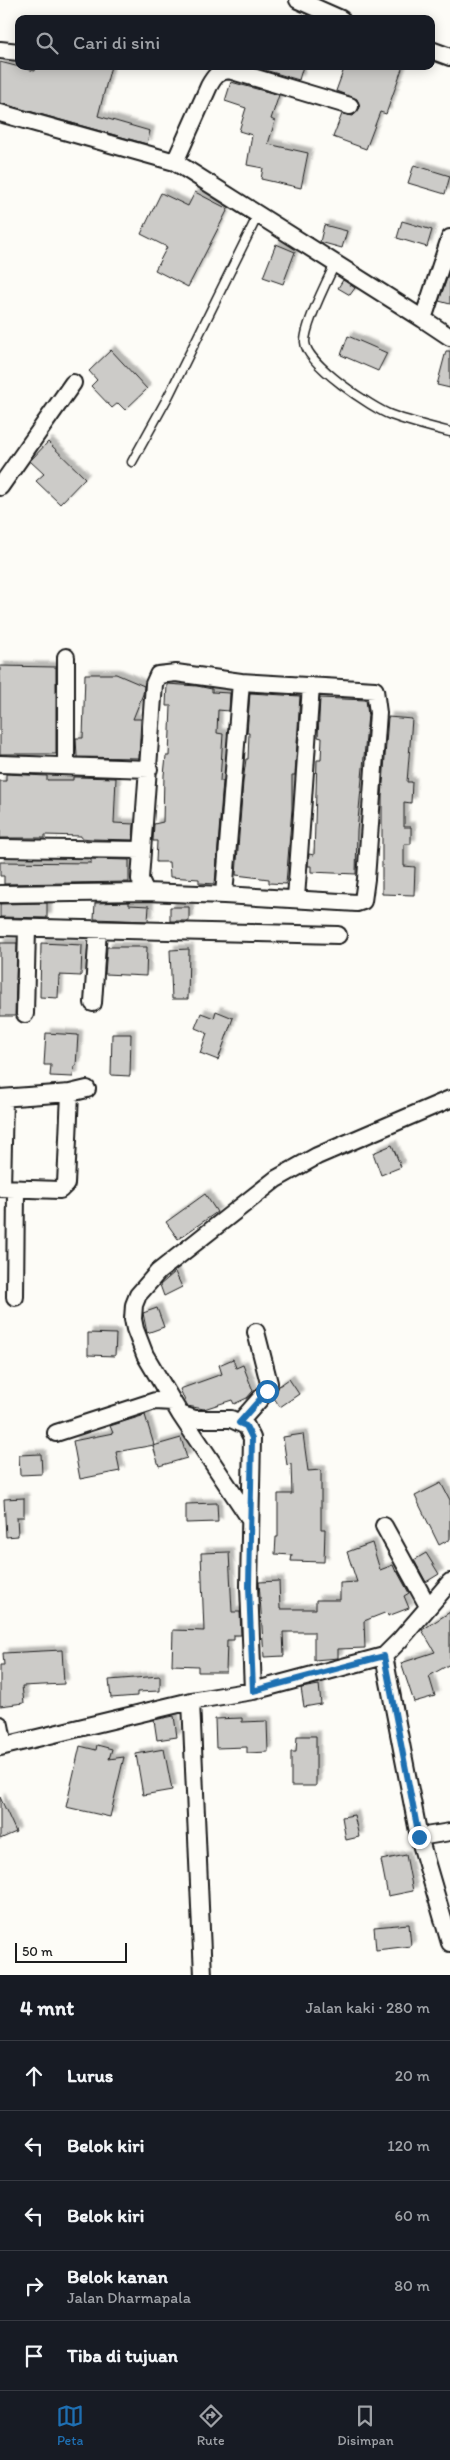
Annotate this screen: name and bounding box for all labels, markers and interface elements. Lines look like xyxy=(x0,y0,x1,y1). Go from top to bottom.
search box xyxy=(15,15,435,70)
icon: search xyxy=(33,29,61,57)
text: Cari di sini xyxy=(73,31,160,54)
route start xyxy=(256,1380,279,1403)
route end xyxy=(408,1826,431,1849)
scale bar xyxy=(15,1940,128,1963)
text: 50 m xyxy=(22,1943,53,1960)
text: 4 mnt xyxy=(20,1995,74,2020)
text: Jalan kaki · 280 m xyxy=(306,1998,430,2017)
icon: ahead xyxy=(20,2062,48,2090)
text: Lurus xyxy=(67,2064,113,2087)
text: 20 m xyxy=(395,2066,430,2085)
icon: left xyxy=(20,2132,48,2160)
text: Belok kiri xyxy=(67,2134,144,2157)
text: 120 m xyxy=(387,2136,430,2155)
icon: left xyxy=(20,2202,48,2230)
text: Belok kiri xyxy=(67,2204,144,2227)
text: 60 m xyxy=(395,2206,430,2225)
text: Belok kanan xyxy=(67,2265,168,2288)
icon: right xyxy=(20,2272,48,2300)
text: 80 m xyxy=(394,2276,430,2295)
text: Jalan Dharmapala xyxy=(67,2288,191,2307)
icon: arrive xyxy=(20,2342,48,2370)
text: Tiba di tujuan xyxy=(67,2344,178,2367)
tab: Peta xyxy=(56,2402,84,2449)
tab: Rute xyxy=(197,2402,225,2449)
tab: Disimpan xyxy=(337,2402,394,2449)

